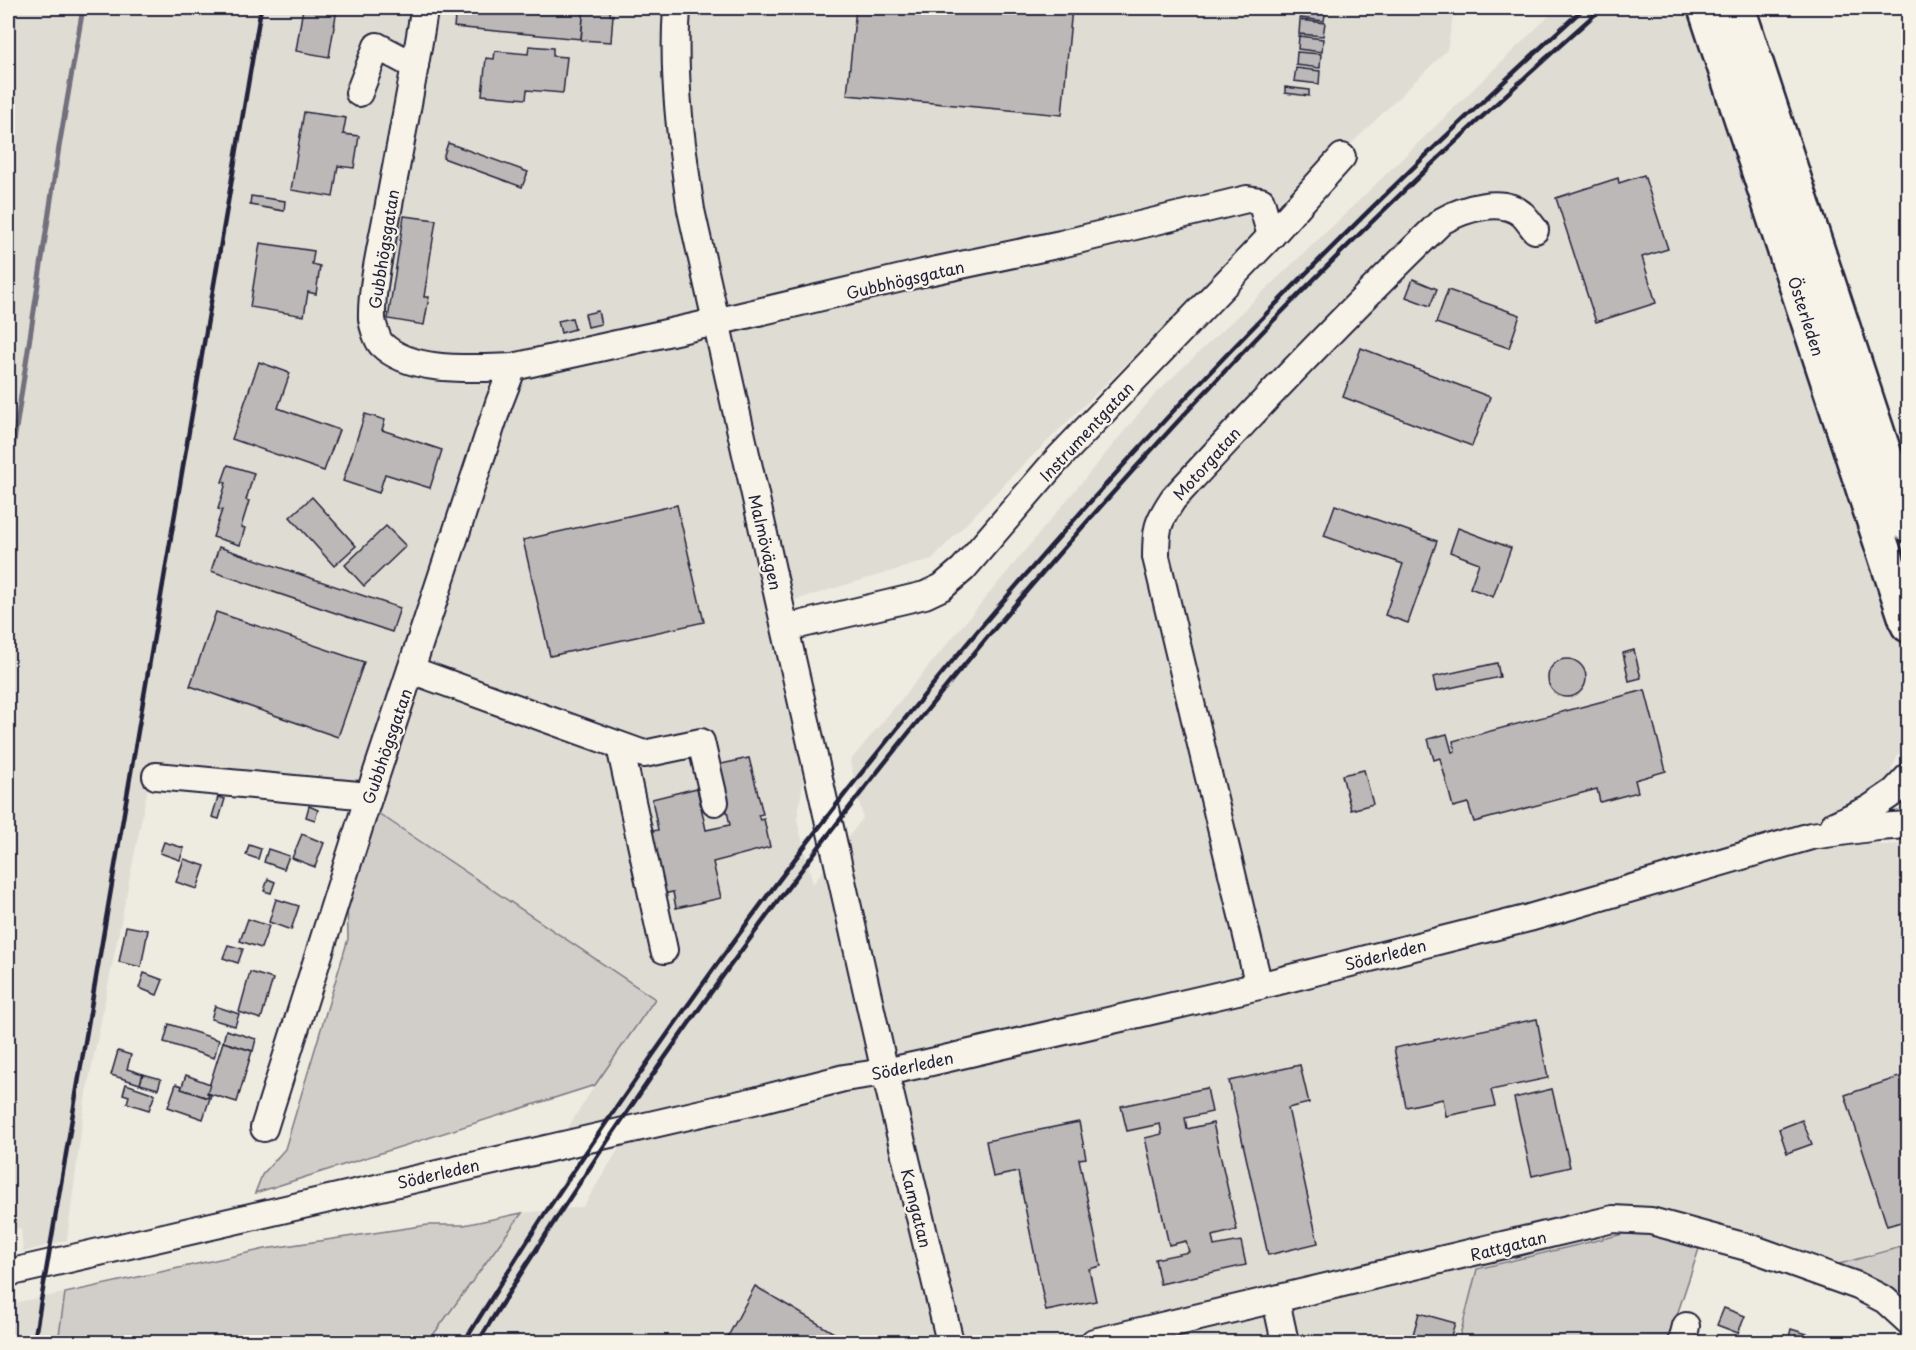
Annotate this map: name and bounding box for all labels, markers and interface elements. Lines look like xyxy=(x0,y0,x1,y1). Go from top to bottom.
street label: Gubbhögsgatan xyxy=(362,187,404,311)
street label: Gubbhögsgatan xyxy=(843,254,967,304)
street label: Österleden xyxy=(1783,273,1831,359)
street label: Instrumentgatan xyxy=(1033,376,1139,486)
street label: Motorgatan xyxy=(1167,421,1245,505)
street label: Malmövägen xyxy=(743,492,789,592)
street label: Gubbhögsgatan xyxy=(355,685,417,807)
street label: Söderleden xyxy=(1342,932,1428,976)
street label: Söderleden xyxy=(869,1045,955,1085)
street label: Söderleden xyxy=(395,1152,481,1194)
street label: Kamgatan xyxy=(896,1166,938,1250)
street label: Rattgatan xyxy=(1467,1224,1549,1266)

